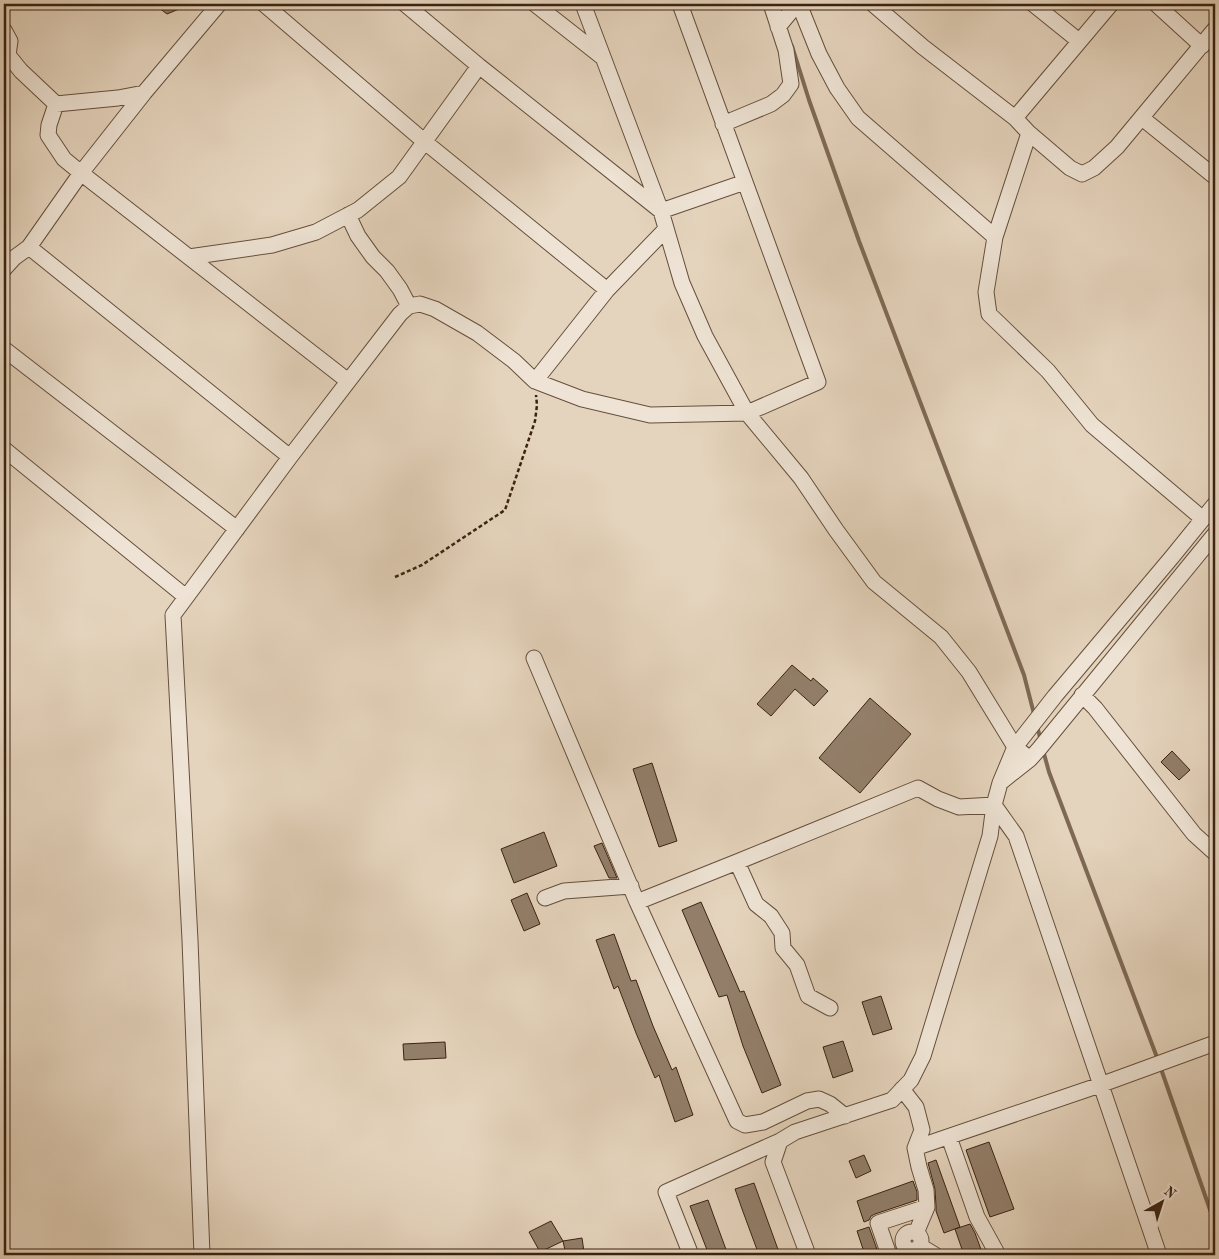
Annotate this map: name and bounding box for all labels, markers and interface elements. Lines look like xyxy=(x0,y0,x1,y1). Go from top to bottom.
north arrow xyxy=(1136,1176,1186,1226)
text: N xyxy=(1161,1184,1178,1202)

